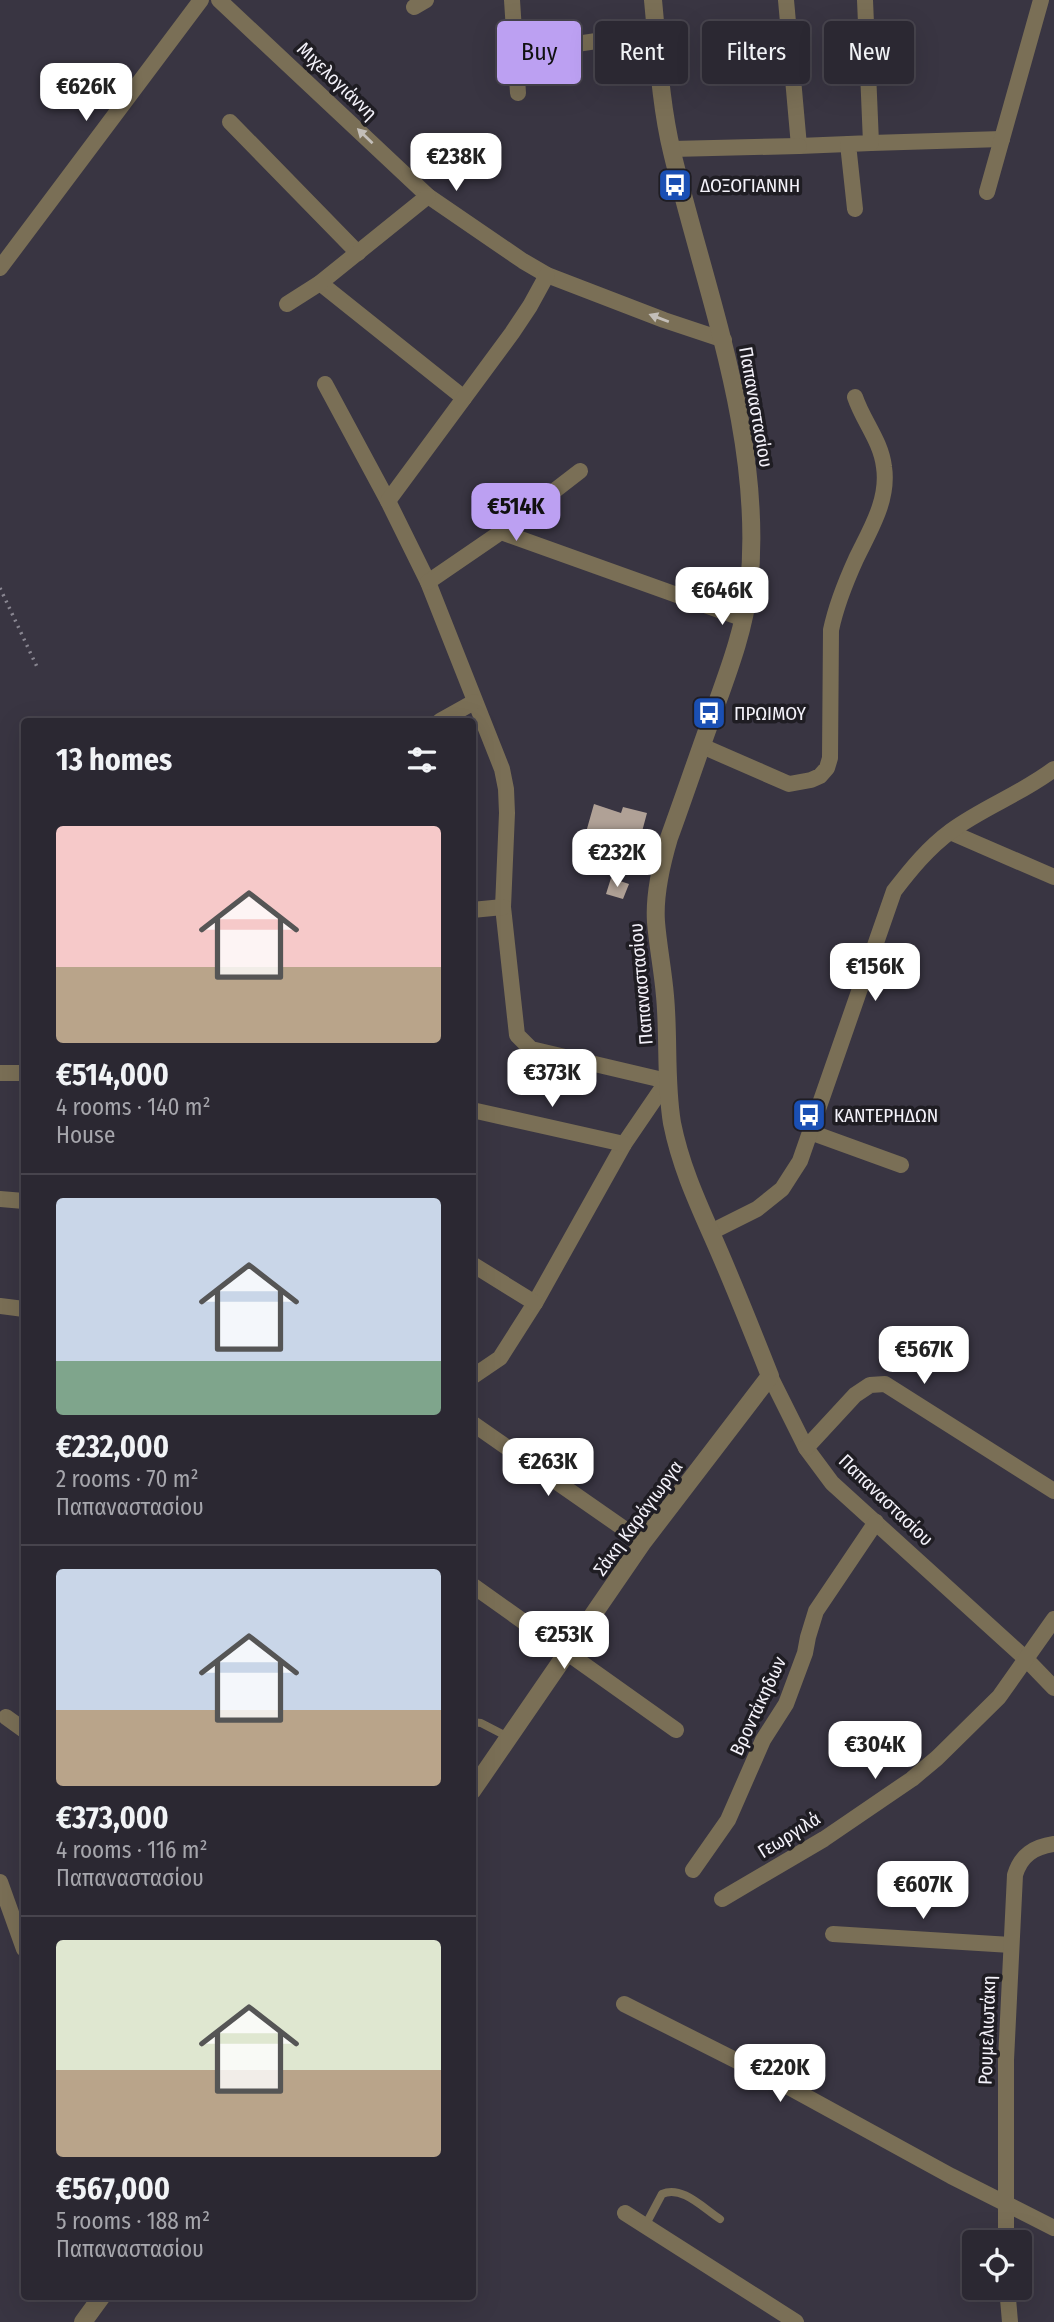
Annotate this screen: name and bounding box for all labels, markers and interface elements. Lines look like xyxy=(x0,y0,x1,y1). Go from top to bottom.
chip: Buy xyxy=(497,21,581,84)
chip: Rent xyxy=(595,21,688,84)
chip: Filters xyxy=(702,21,810,84)
chip: New xyxy=(824,21,914,84)
street label: Μιχελογιάννη xyxy=(292,37,382,125)
pin: €626K xyxy=(37,64,135,123)
text: €626K xyxy=(56,72,116,100)
one-way arrow xyxy=(357,129,374,145)
pin: €238K xyxy=(407,134,505,193)
text: €238K xyxy=(426,142,486,170)
bus stop icon: ΔΟΞΟΓΙΑΝΝΗ xyxy=(656,166,694,204)
place label: ΔΟΞΟΓΙΑΝΝΗ xyxy=(700,174,800,197)
one-way arrow xyxy=(648,313,669,324)
street label: Παπαναστασίου xyxy=(734,345,778,469)
pin: €514K xyxy=(467,484,565,543)
text: €514K xyxy=(487,492,545,520)
pin: €646K xyxy=(673,568,771,627)
text: €646K xyxy=(691,576,753,604)
bus stop icon: ΠΡΩΙΜΟΥ xyxy=(690,694,728,732)
place label: ΠΡΩΙΜΟΥ xyxy=(734,702,807,725)
icon: filters xyxy=(403,741,441,779)
text: 13 homes xyxy=(56,742,172,778)
pin: €232K xyxy=(568,830,666,889)
text: €232K xyxy=(588,838,646,866)
icon: home xyxy=(186,872,312,998)
street label: Παπαναστασίου xyxy=(624,922,658,1046)
pin: €156K xyxy=(826,944,924,1003)
text: €156K xyxy=(846,952,904,980)
pin: €373K xyxy=(503,1050,601,1109)
text: €514,000 xyxy=(56,1057,169,1093)
text: €373K xyxy=(523,1058,581,1086)
text: 4 rooms · 140 m² xyxy=(56,1093,211,1121)
bus stop icon: ΚΑΝΤΕΡΗΔΩΝ xyxy=(790,1096,828,1134)
place label: ΚΑΝΤΕΡΗΔΩΝ xyxy=(834,1104,938,1127)
text: House xyxy=(56,1121,115,1149)
icon: home xyxy=(186,1244,312,1370)
pin: €567K xyxy=(875,1326,973,1386)
text: €567K xyxy=(895,1335,953,1363)
text: €232,000 xyxy=(56,1429,169,1465)
pin: €263K xyxy=(499,1438,597,1498)
text: €263K xyxy=(519,1447,577,1475)
street label: Παπαναστασίου xyxy=(834,1449,938,1551)
street label: Σάκη Καράγιωργα xyxy=(588,1456,688,1580)
text: 2 rooms · 70 m² xyxy=(56,1465,199,1493)
text: Παπαναστασίου xyxy=(56,1493,204,1521)
pin: €253K xyxy=(515,1612,613,1671)
icon: home xyxy=(186,1615,312,1741)
text: €253K xyxy=(535,1620,593,1648)
street label: Βροντάκηδων xyxy=(725,1652,791,1759)
pin: €304K xyxy=(826,1722,924,1781)
text: €304K xyxy=(845,1730,905,1758)
text: €373,000 xyxy=(56,1800,169,1836)
street label: Γεωργιλά xyxy=(754,1807,824,1863)
text: 4 rooms · 116 m² xyxy=(56,1836,208,1864)
pin: €607K xyxy=(874,1862,972,1921)
text: Παπαναστασίου xyxy=(56,1864,204,1892)
text: €607K xyxy=(893,1870,953,1898)
street label: Ρουμελιωτάκη xyxy=(974,1975,1000,2085)
icon: home xyxy=(186,1986,312,2112)
pin: €220K xyxy=(731,2044,829,2104)
text: €220K xyxy=(750,2053,810,2081)
text: €567,000 xyxy=(56,2171,170,2207)
text: 5 rooms · 188 m² xyxy=(56,2207,210,2235)
map controls xyxy=(962,2230,1032,2300)
button: locate xyxy=(962,2230,1032,2300)
text: Παπαναστασίου xyxy=(56,2235,204,2263)

